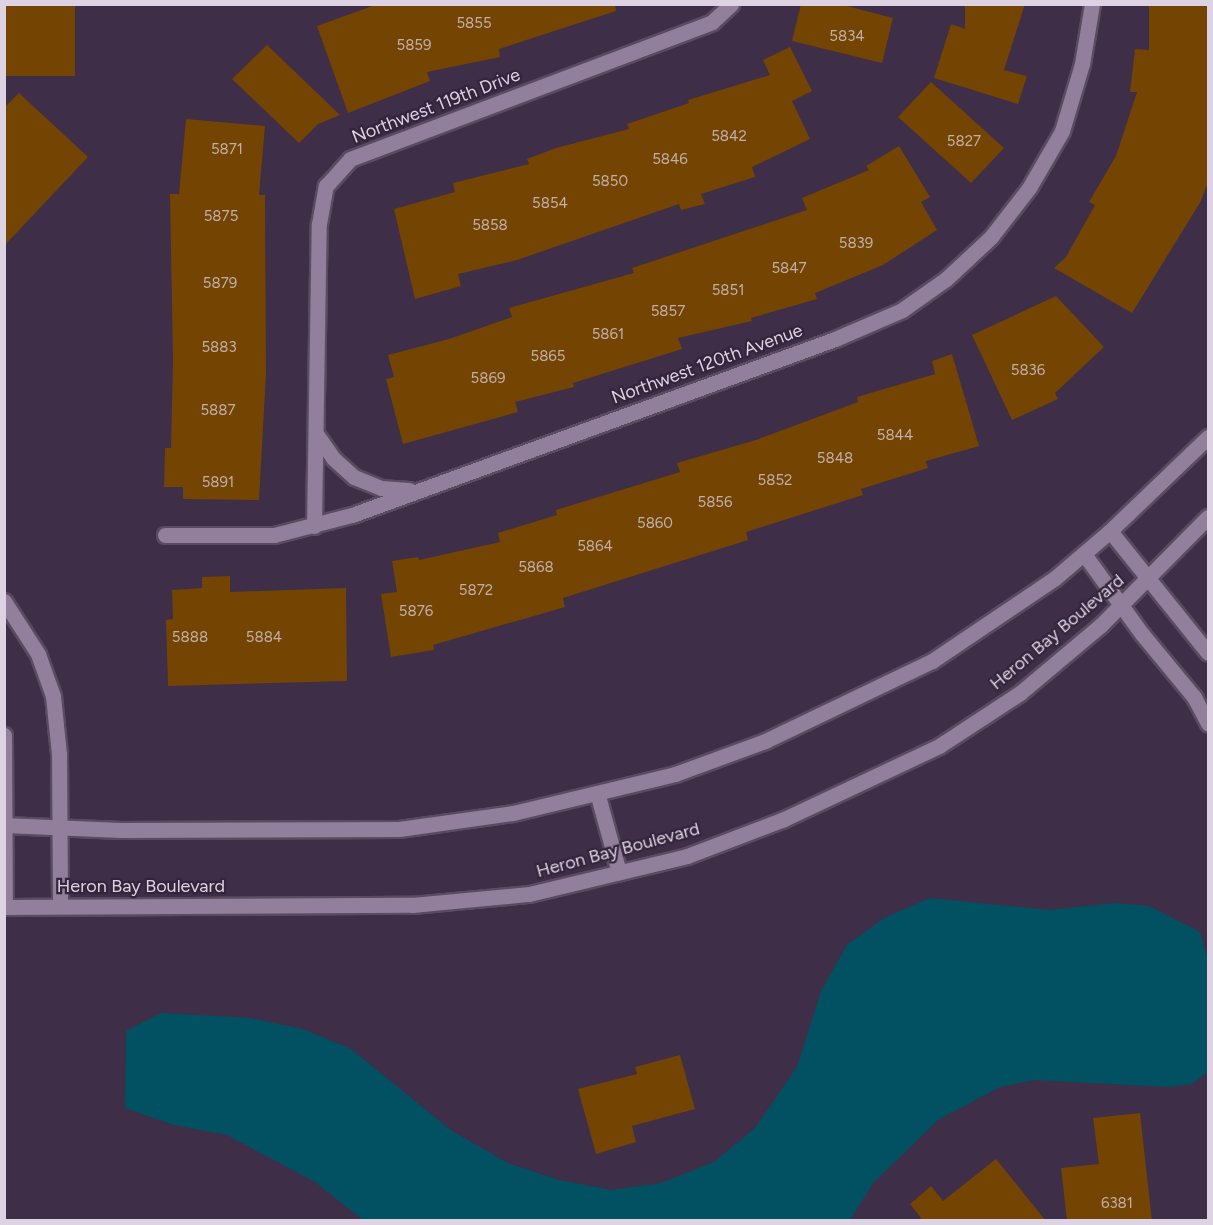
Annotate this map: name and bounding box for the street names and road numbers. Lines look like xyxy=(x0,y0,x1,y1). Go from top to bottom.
street label: Northwest 119th Drive xyxy=(349,64,523,148)
street label: Northwest 120th Avenue xyxy=(609,319,805,409)
street label: Heron Bay Boulevard xyxy=(986,570,1128,694)
street label: Heron Bay Boulevard xyxy=(534,818,702,882)
street label: Heron Bay Boulevard xyxy=(57,875,225,897)

